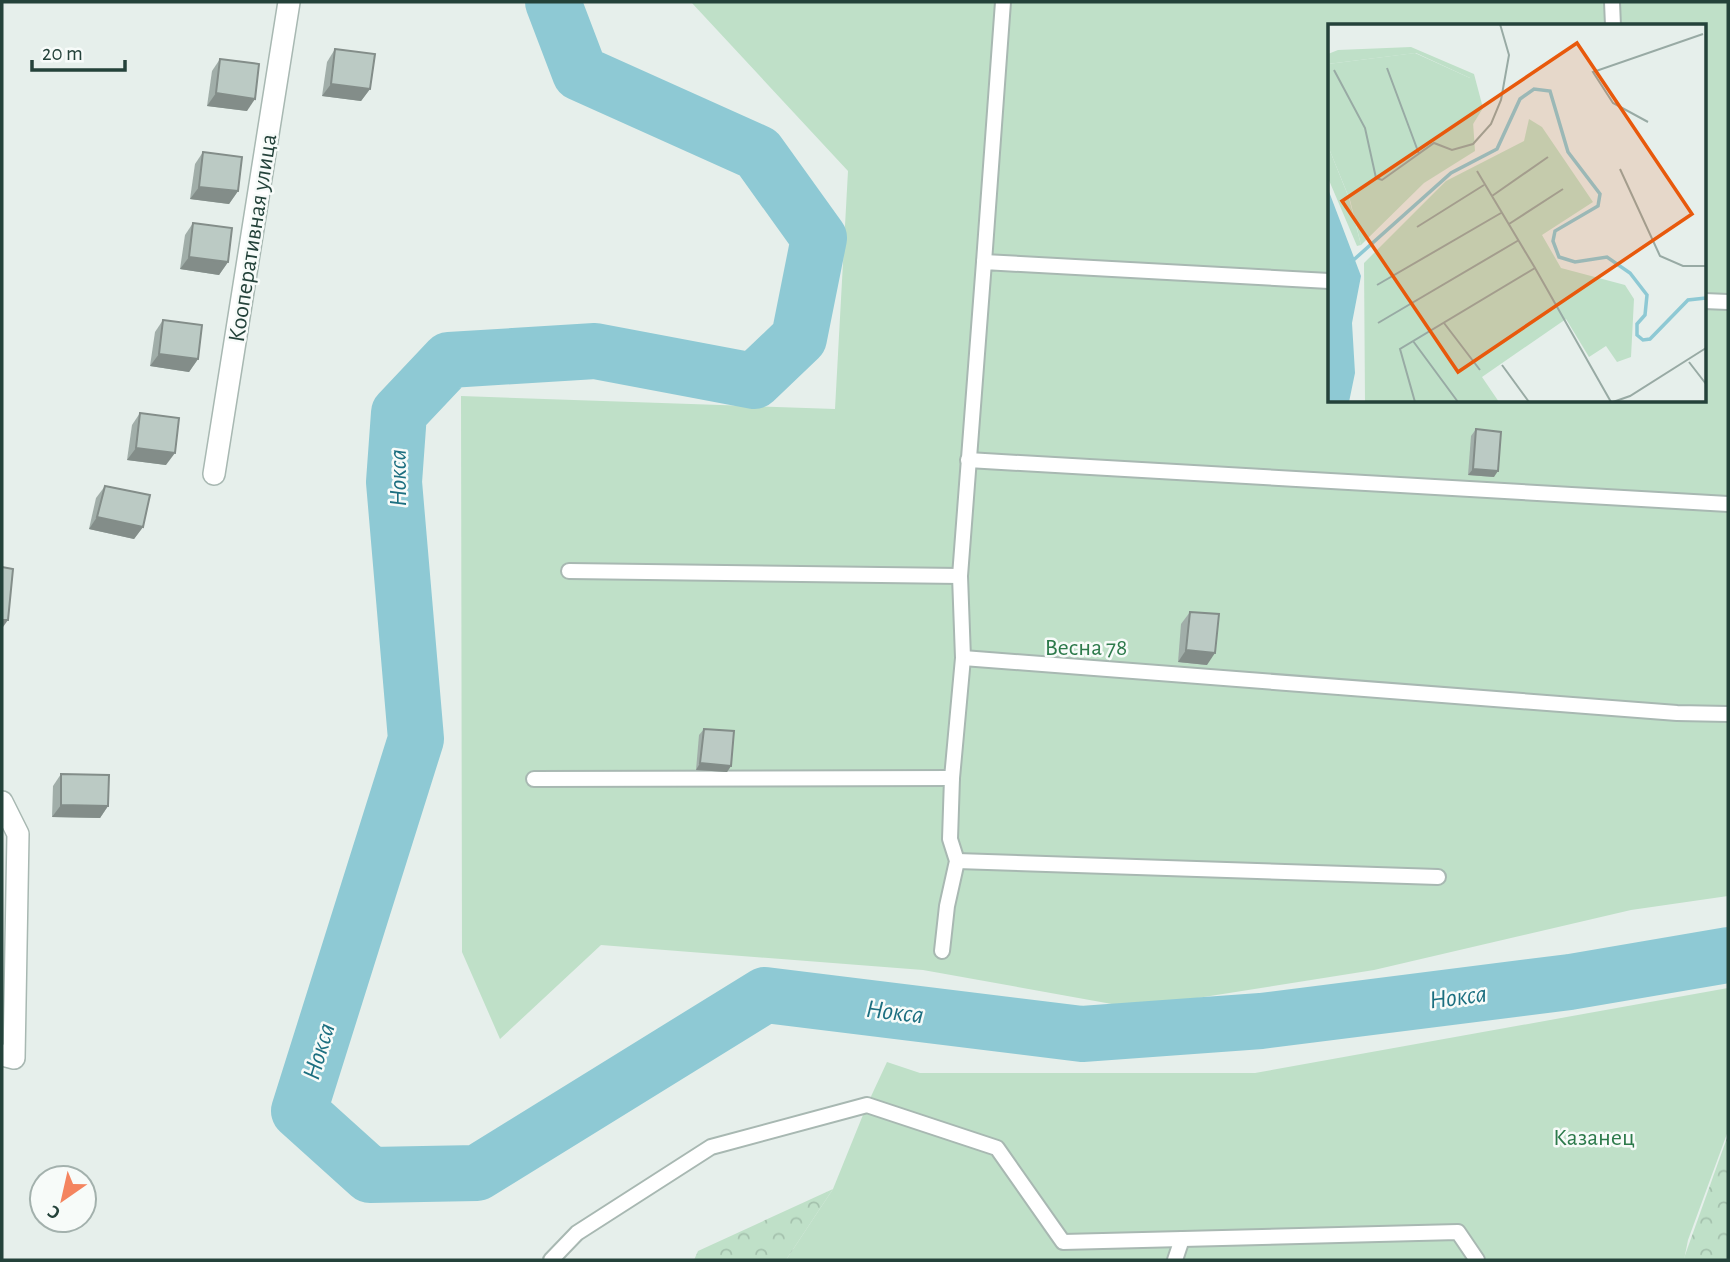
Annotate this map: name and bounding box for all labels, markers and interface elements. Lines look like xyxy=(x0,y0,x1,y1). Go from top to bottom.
inset map xyxy=(1328,24,1706,402)
scale bar xyxy=(32,28,124,72)
text: 20 m xyxy=(42,43,83,64)
street label: Кооперативная улица xyxy=(225,132,281,344)
water label: Нокса xyxy=(385,449,411,507)
park label: Весна 78 xyxy=(1045,636,1127,660)
water label: Нокса xyxy=(1428,981,1488,1013)
water label: Нокса xyxy=(865,996,925,1028)
water label: Нокса xyxy=(298,1020,340,1083)
park label: Казанец xyxy=(1553,1126,1635,1150)
north arrow xyxy=(28,1164,98,1234)
text: С xyxy=(45,1201,64,1223)

